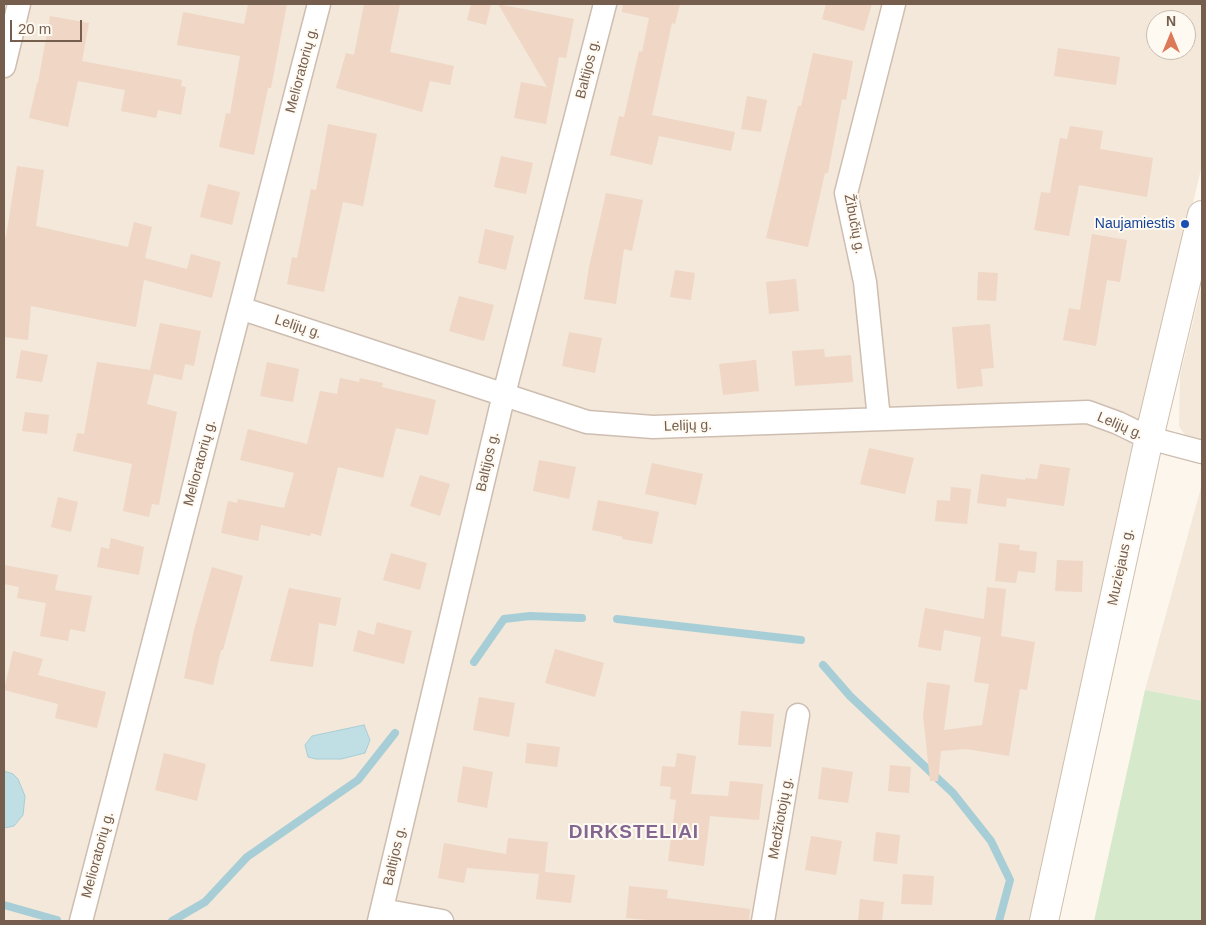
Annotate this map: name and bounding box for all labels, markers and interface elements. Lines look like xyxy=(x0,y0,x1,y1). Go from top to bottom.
scale bar xyxy=(12,10,85,42)
north arrow xyxy=(1146,10,1196,60)
text: N xyxy=(1166,13,1176,29)
text: 20 m xyxy=(18,20,51,37)
street label: Melioratorių g. xyxy=(282,25,322,115)
street label: Baltijos g. xyxy=(573,38,603,100)
street label: Žibučių g. xyxy=(840,193,868,255)
place label: Naujamiestis xyxy=(1095,216,1175,232)
marker: Naujamiestis xyxy=(1179,218,1191,230)
street label: Lelijų g. xyxy=(272,312,324,342)
street label: Lelijų g. xyxy=(1095,409,1145,443)
street label: Lelijų g. xyxy=(664,417,712,435)
street label: Melioratorių g. xyxy=(180,418,220,508)
street label: Baltijos g. xyxy=(473,431,503,493)
street label: Muziejaus g. xyxy=(1105,527,1137,607)
street label: Medžiotojų g. xyxy=(765,776,797,860)
street label: Melioratorių g. xyxy=(78,810,118,900)
district label: DIRKSTELIAI xyxy=(567,822,701,844)
street label: Baltijos g. xyxy=(380,825,410,887)

